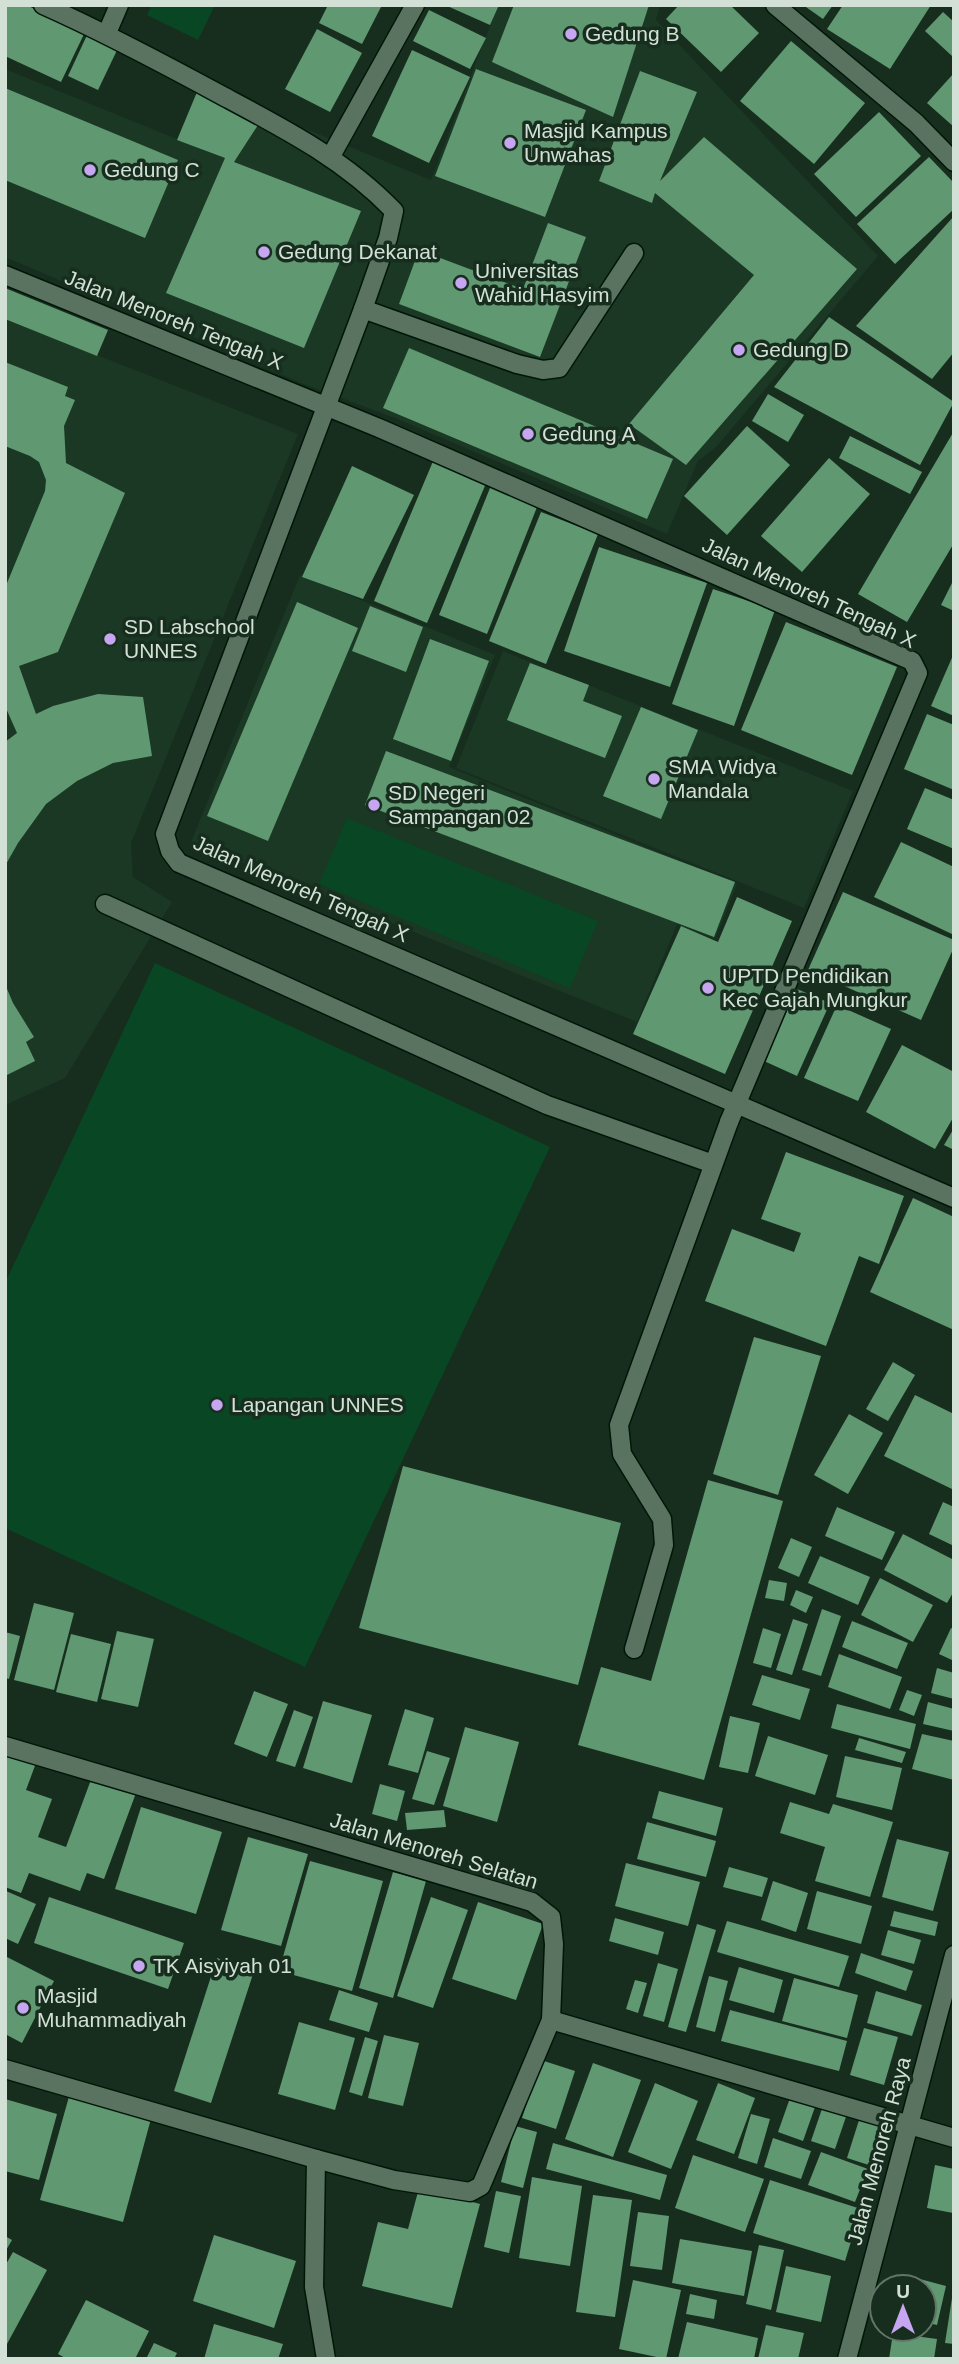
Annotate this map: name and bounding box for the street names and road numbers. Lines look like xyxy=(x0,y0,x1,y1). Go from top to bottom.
street label: Jalan Menoreh Tengah X xyxy=(62,265,287,374)
street label: Jalan Menoreh Tengah X xyxy=(699,533,920,652)
street label: Jalan Menoreh Tengah X xyxy=(190,831,412,946)
street label: Jalan Menoreh Selatan xyxy=(328,1808,541,1893)
street label: Jalan Menoreh Raya xyxy=(842,2054,915,2247)

